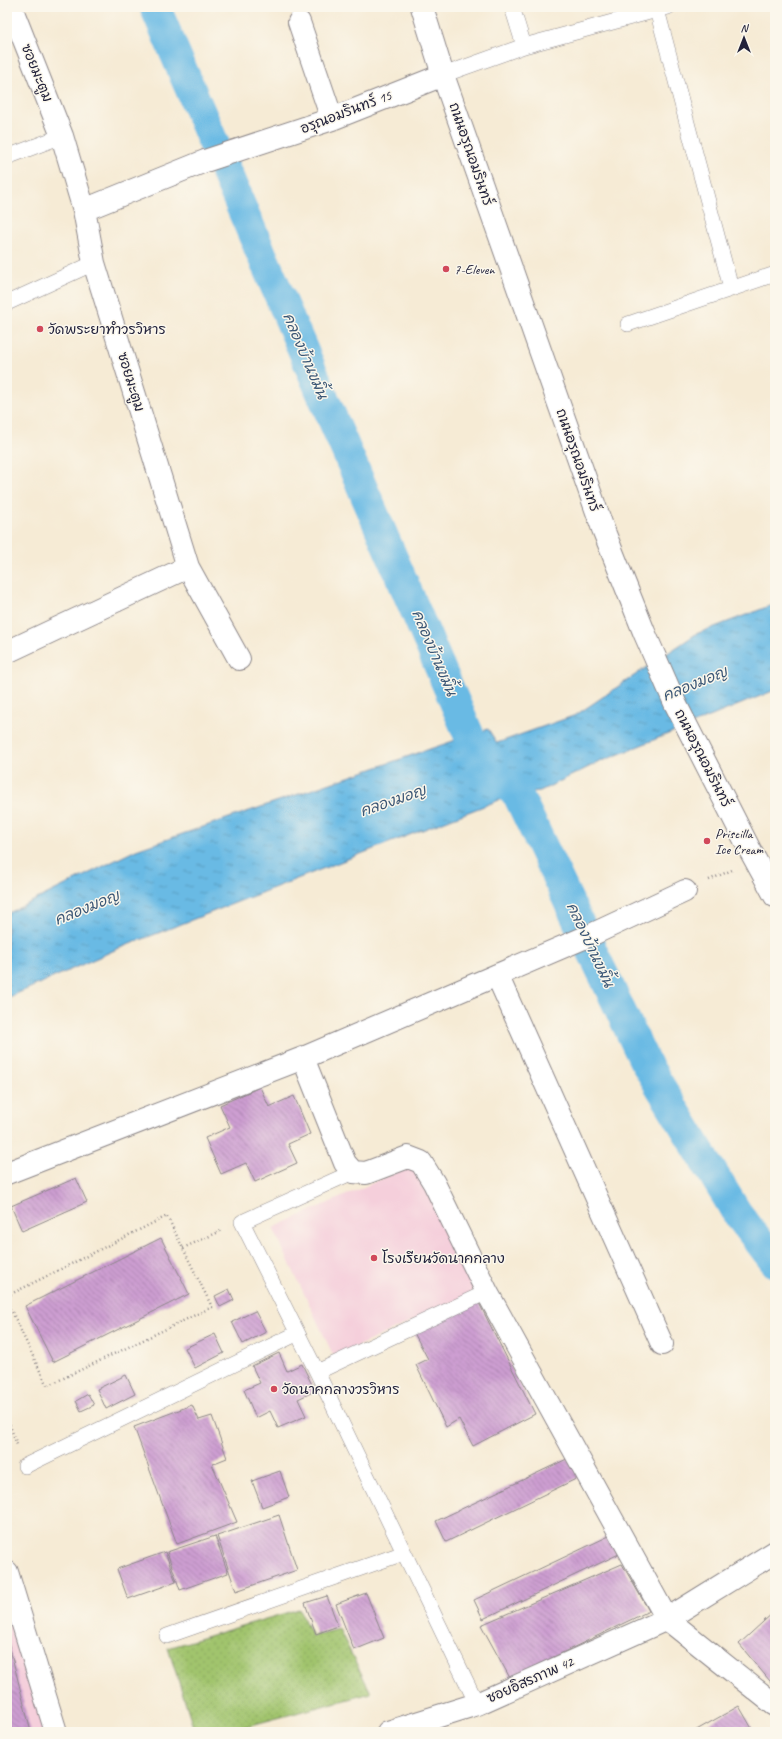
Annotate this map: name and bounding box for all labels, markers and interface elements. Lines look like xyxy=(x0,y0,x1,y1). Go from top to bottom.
north arrow xyxy=(724,18,764,58)
text: N xyxy=(741,21,750,35)
street label: ซอยมะตูม xyxy=(17,41,56,105)
street label: อรุณอมรินทร์ 15 xyxy=(298,86,395,138)
street label: ถนนอรุณอมรินทร์ xyxy=(444,100,498,209)
place label: 7-Eleven xyxy=(454,261,495,278)
marker: 7-Eleven xyxy=(441,264,451,274)
water label: คลองบ้านขมิ้น xyxy=(278,308,336,403)
place label: วัดพระยาทําวรวิหาร xyxy=(48,321,166,338)
marker: วัดพระยาทําวรวิหาร xyxy=(35,324,45,334)
street label: ซอยมะตูม xyxy=(113,350,148,414)
street label: ถนนอรุณอมรินทร์ xyxy=(551,406,605,515)
water label: คลองบ้านขมิ้น xyxy=(407,605,465,700)
water label: คลองมอญ xyxy=(660,662,732,706)
street label: ถนนอรุณอมรินทร์ xyxy=(670,706,736,811)
water label: คลองมอญ xyxy=(358,780,430,821)
place label: Priscilla Ice Cream xyxy=(715,825,764,858)
marker: Priscilla Ice Cream xyxy=(702,836,712,846)
water label: คลองมอญ xyxy=(52,886,124,930)
water label: คลองบ้านขมิ้น xyxy=(562,898,622,991)
place label: โรงเรียนวัดนาคกลาง xyxy=(382,1249,505,1267)
marker: โรงเรียนวัดนาคกลาง xyxy=(369,1253,379,1263)
place label: วัดนาคกลางวรวิหาร xyxy=(282,1381,400,1398)
marker: วัดนาคกลางวรวิหาร xyxy=(269,1384,279,1394)
street label: ซอยอิสรภาพ 42 xyxy=(484,1653,578,1707)

